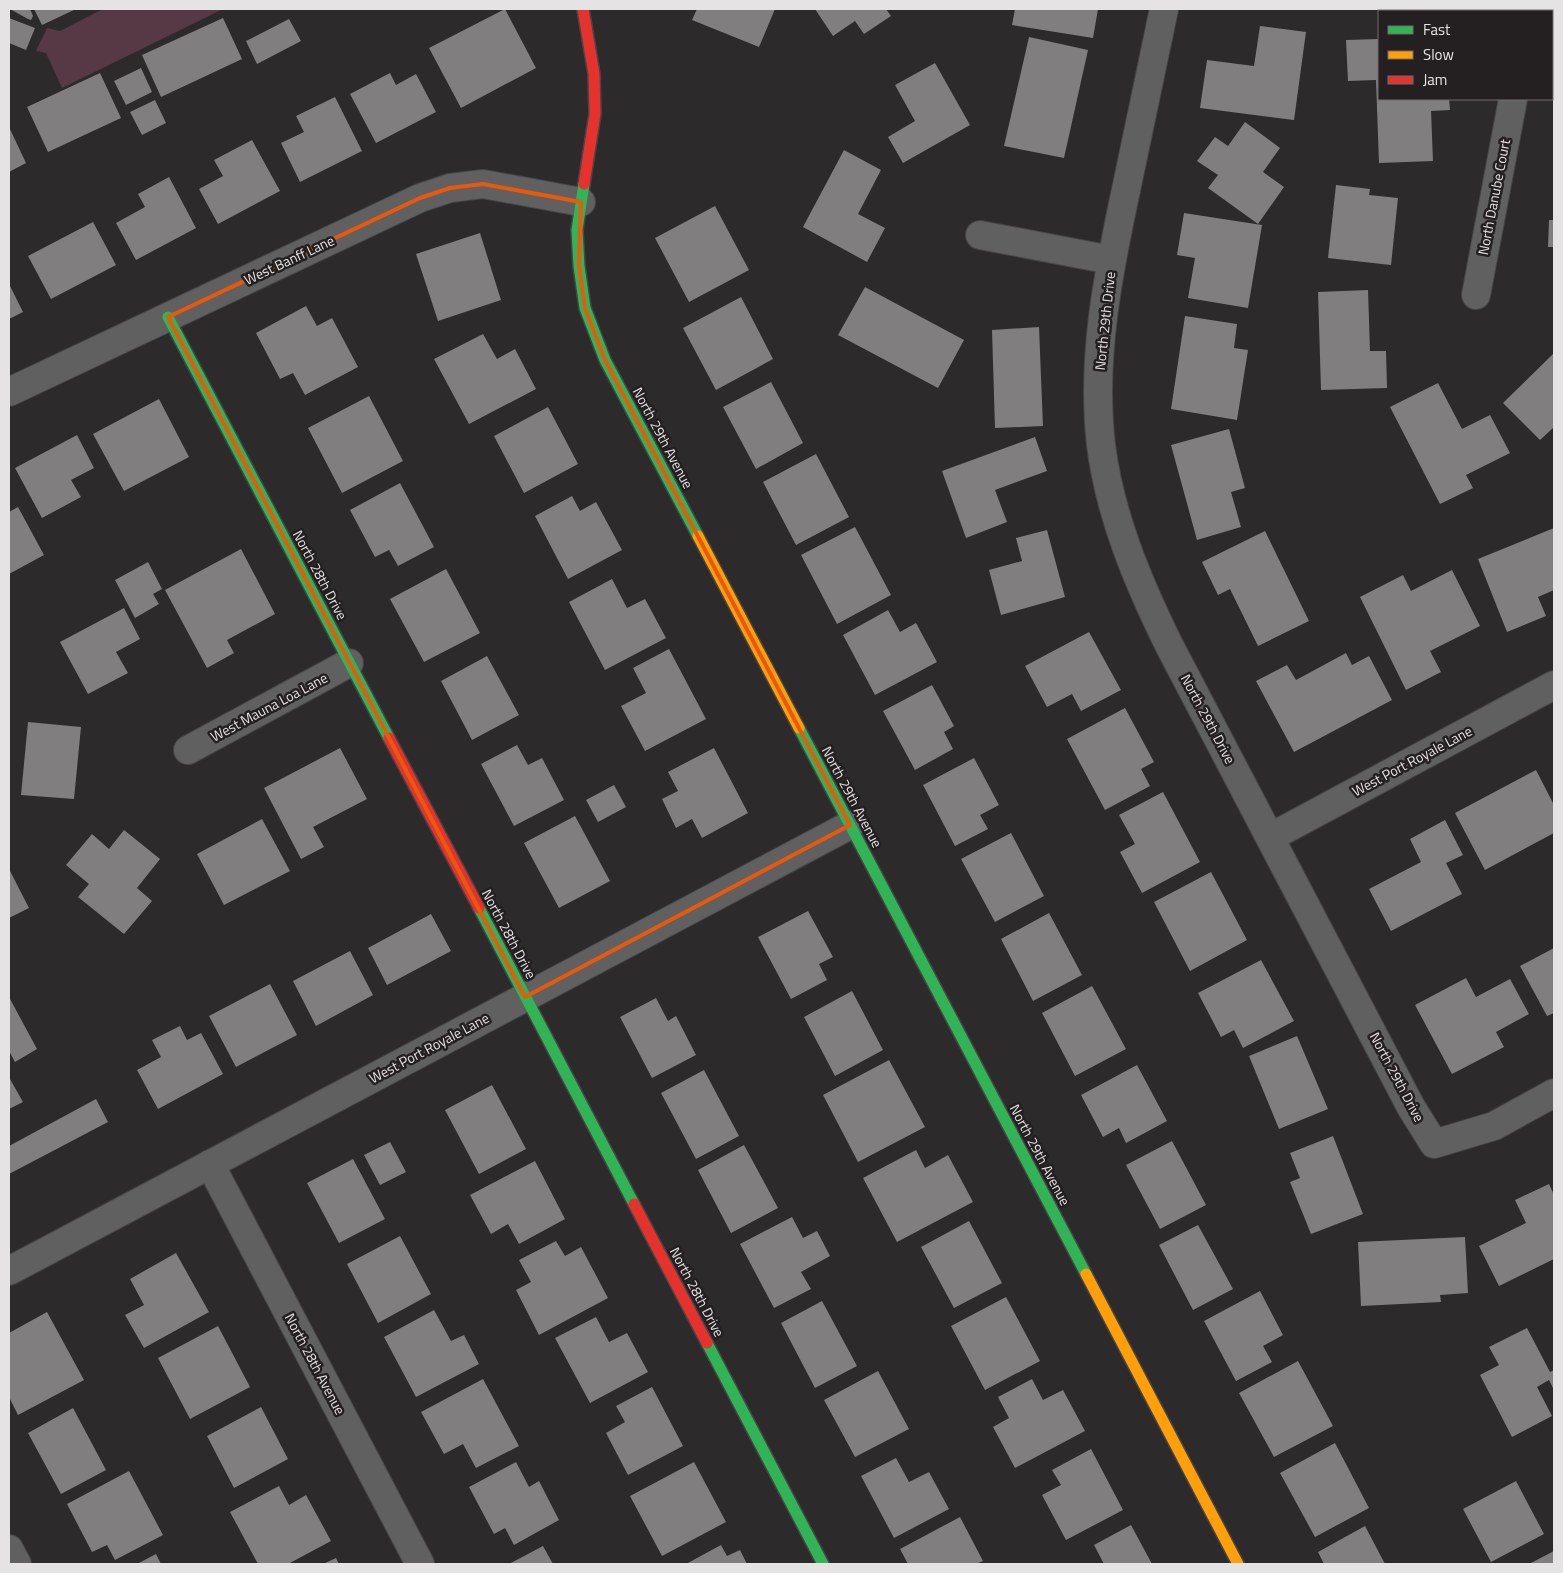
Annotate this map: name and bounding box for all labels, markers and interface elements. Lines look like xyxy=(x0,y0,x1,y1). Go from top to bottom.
legend xyxy=(1378,10,1553,100)
text: Fast xyxy=(1423,18,1451,41)
text: Slow xyxy=(1423,43,1454,66)
text: Jam xyxy=(1423,68,1447,91)
street label: North Danube Court xyxy=(1472,137,1515,257)
street label: West Banff Lane xyxy=(240,229,337,290)
street label: North 29th Drive xyxy=(1089,271,1120,371)
street label: North 29th Avenue xyxy=(628,383,699,492)
street label: North 28th Drive xyxy=(288,526,353,623)
street label: West Mauna Loa Lane xyxy=(206,667,331,746)
street label: North 29th Drive xyxy=(1176,670,1241,767)
street label: West Port Royale Lane xyxy=(1348,720,1476,801)
street label: North 29th Avenue xyxy=(817,742,888,851)
street label: North 28th Drive xyxy=(477,885,542,982)
street label: West Port Royale Lane xyxy=(365,1007,493,1088)
street label: North 29th Drive xyxy=(1365,1028,1430,1125)
street label: North 29th Avenue xyxy=(1005,1100,1076,1209)
street label: North 28th Drive xyxy=(665,1243,730,1340)
street label: North 28th Avenue xyxy=(280,1309,351,1418)

